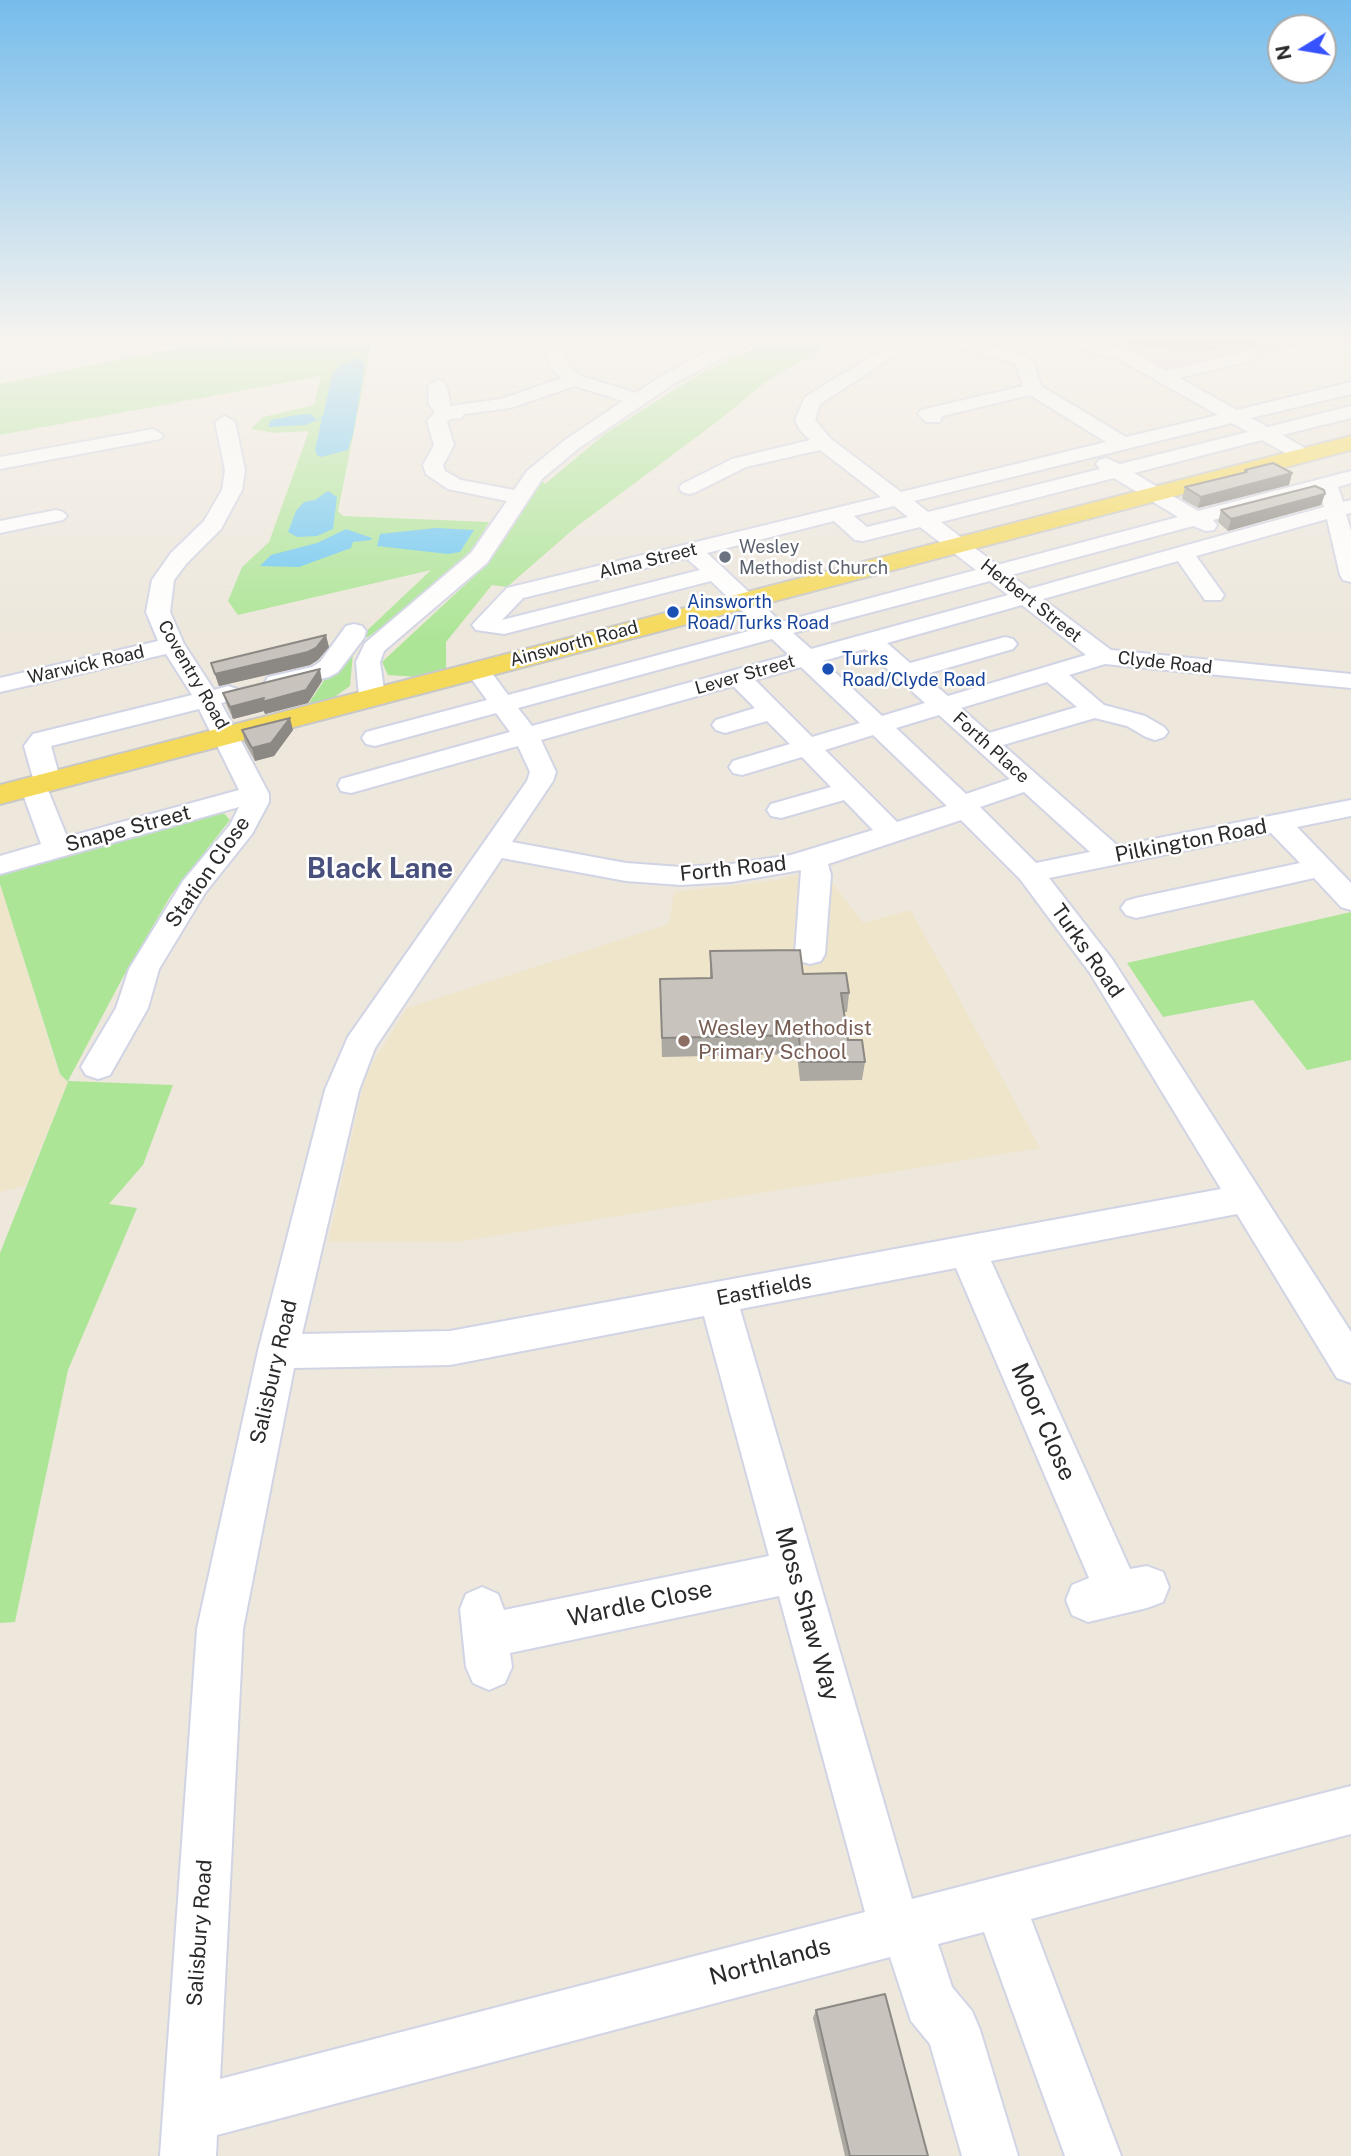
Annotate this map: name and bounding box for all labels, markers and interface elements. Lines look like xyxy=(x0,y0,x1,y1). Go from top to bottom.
north arrow xyxy=(1267,14,1337,84)
text: N xyxy=(1271,43,1296,62)
place label: Wesley Methodist Church xyxy=(739,536,888,578)
street label: Alma Street xyxy=(597,538,699,584)
marker: Wesley Methodist Church xyxy=(717,549,733,565)
street label: Herbert Street xyxy=(976,555,1086,647)
place label: Ainsworth Road/Turks Road xyxy=(687,591,829,634)
marker: Ainsworth Road/Turks Road xyxy=(665,604,681,620)
street label: Ainsworth Road xyxy=(507,616,641,672)
street label: Coventry Road xyxy=(153,617,233,733)
street label: Warwick Road xyxy=(26,641,146,689)
street label: Clyde Road xyxy=(1117,647,1213,679)
place label: Turks Road/Clyde Road xyxy=(842,648,986,690)
street label: Lever Street xyxy=(692,650,798,700)
marker: Turks Road/Clyde Road xyxy=(820,661,836,677)
street label: Forth Place xyxy=(948,708,1034,788)
street label: Snape Street xyxy=(63,800,193,858)
street label: Station Close xyxy=(160,812,256,932)
street label: Pilkington Road xyxy=(1113,814,1269,868)
street label: Forth Road xyxy=(678,851,788,887)
district label: Black Lane xyxy=(307,852,453,886)
street label: Turks Road xyxy=(1045,899,1129,1003)
place label: Wesley Methodist Primary School xyxy=(698,1016,872,1066)
marker: Wesley Methodist Primary School xyxy=(676,1033,692,1049)
street label: Eastfields xyxy=(714,1268,814,1312)
street label: Salisbury Road xyxy=(245,1298,303,1446)
street label: Moor Close xyxy=(1004,1359,1082,1485)
street label: Moss Shaw Way xyxy=(768,1524,846,1704)
street label: Wardle Close xyxy=(565,1575,715,1633)
street label: Salisbury Road xyxy=(182,1859,218,2007)
street label: Northlands xyxy=(706,1932,834,1992)

